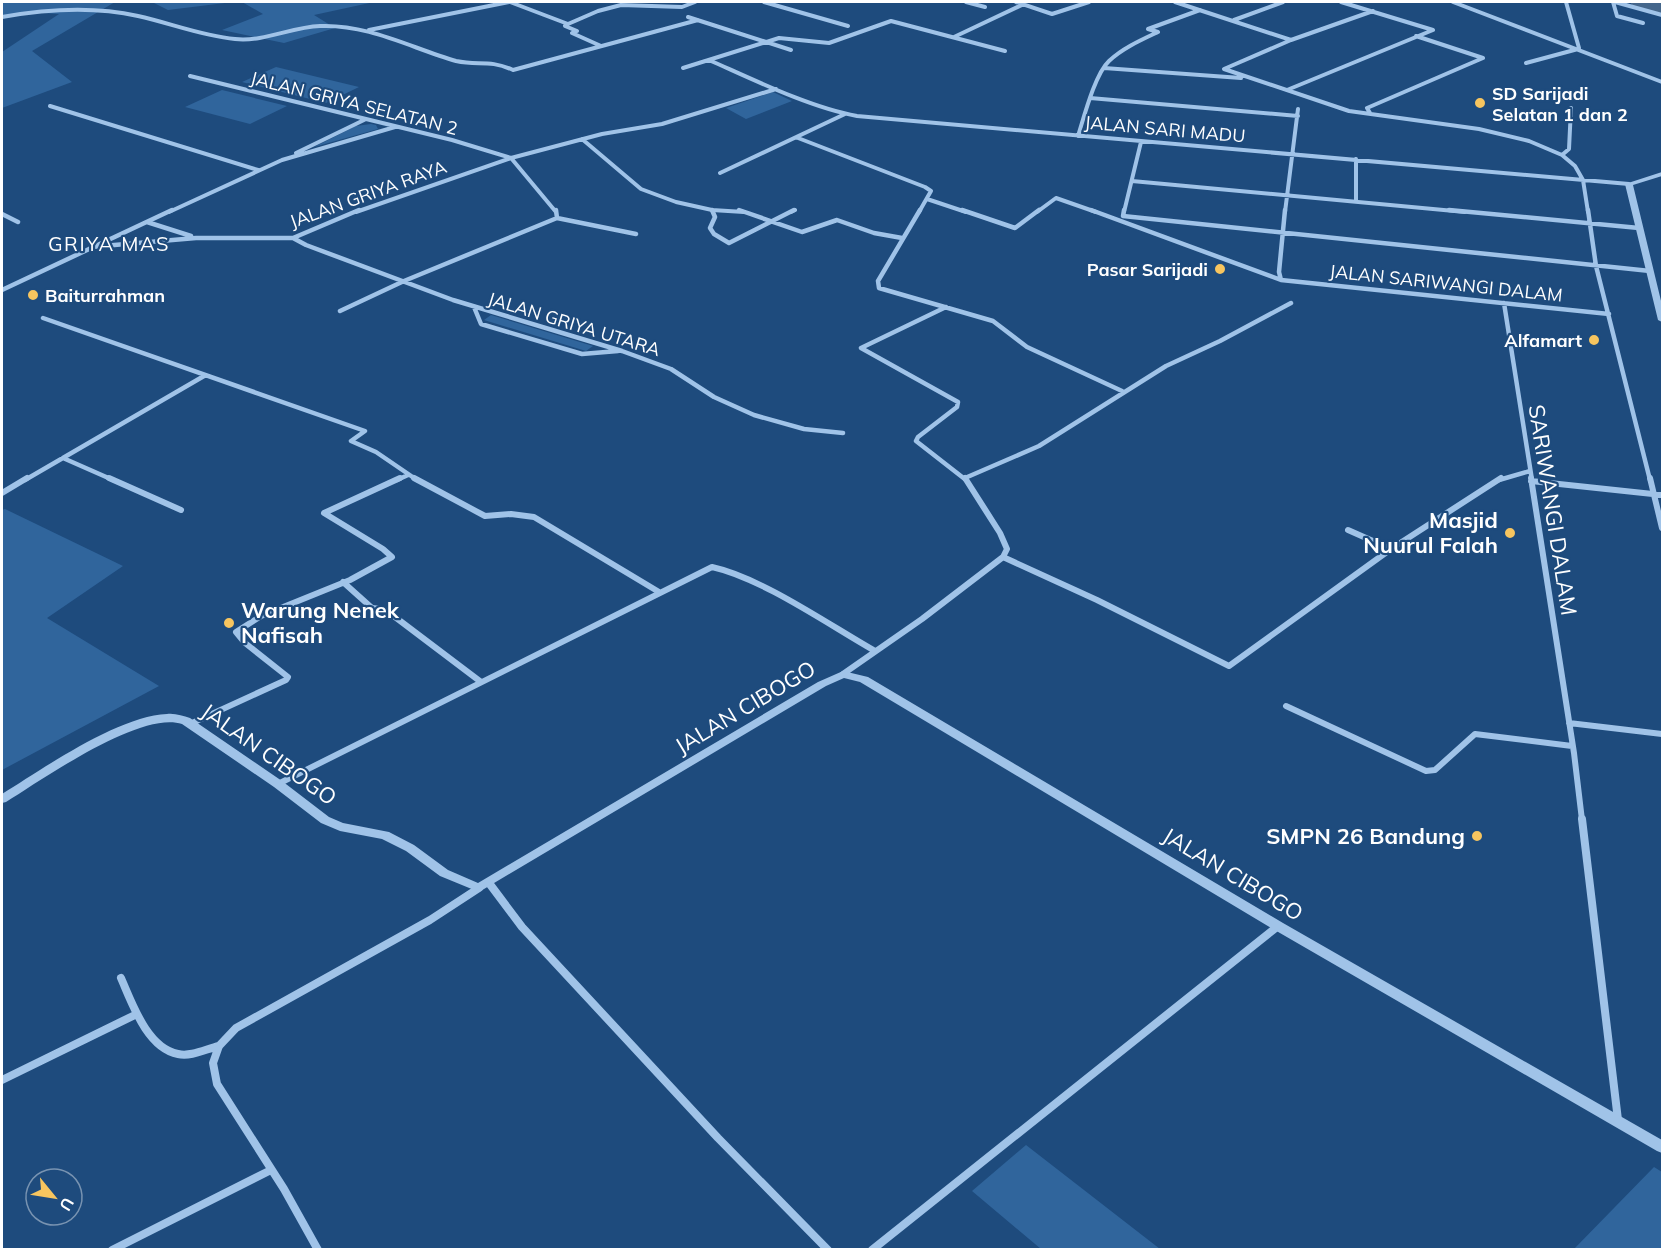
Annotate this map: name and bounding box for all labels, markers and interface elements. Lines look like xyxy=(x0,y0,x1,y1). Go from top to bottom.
street label: JALAN GRIYA SELATAN 2 xyxy=(248,66,460,140)
place label: SD Sarijadi Selatan 1 dan 2 xyxy=(1492,82,1628,126)
marker: SD Sarijadi Selatan 1 dan 2 xyxy=(1473,96,1487,110)
street label: JALAN SARI MADU xyxy=(1084,111,1246,147)
street label: JALAN GRIYA RAYA xyxy=(286,155,450,233)
district label: GRIYA MAS xyxy=(48,231,170,256)
place label: Pasar Sarijadi xyxy=(1087,258,1208,281)
street label: JALAN SARIWANGI DALAM xyxy=(1328,259,1564,307)
marker: Pasar Sarijadi xyxy=(1213,262,1227,276)
place label: Baiturrahman xyxy=(45,284,165,307)
street label: JALAN GRIYA UTARA xyxy=(485,287,663,361)
marker: Baiturrahman xyxy=(26,288,40,302)
place label: Alfamart xyxy=(1504,329,1582,352)
marker: Alfamart xyxy=(1587,333,1601,347)
street label: SARIWANGI DALAM xyxy=(1523,403,1583,617)
place label: Masjid Nuurul Falah xyxy=(1363,506,1498,559)
marker: Masjid Nuurul Falah xyxy=(1503,526,1517,540)
place label: Warung Nenek Nafisah xyxy=(241,596,400,649)
marker: Warung Nenek Nafisah xyxy=(222,616,236,630)
street label: JALAN CIBOGO xyxy=(670,654,820,760)
street label: JALAN CIBOGO xyxy=(196,697,342,811)
street label: JALAN CIBOGO xyxy=(1158,821,1308,927)
place label: SMPN 26 Bandung xyxy=(1266,822,1465,850)
marker: SMPN 26 Bandung xyxy=(1470,829,1484,843)
north arrow xyxy=(24,1167,84,1227)
text: U xyxy=(55,1194,79,1215)

